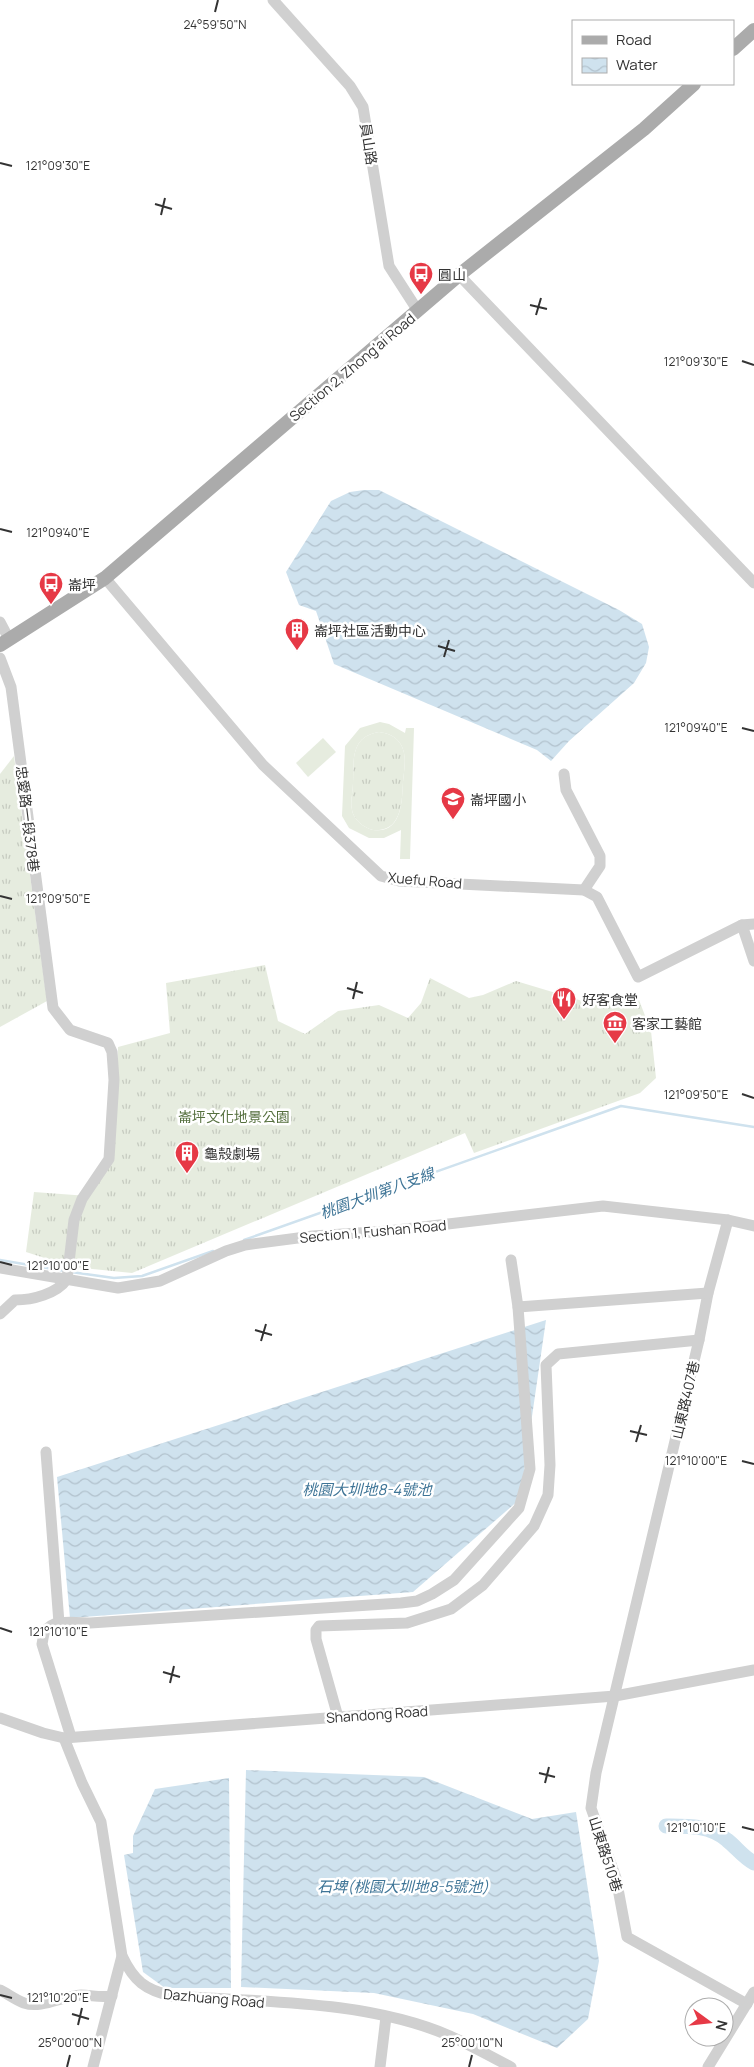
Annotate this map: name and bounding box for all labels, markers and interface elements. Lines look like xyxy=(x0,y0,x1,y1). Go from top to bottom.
text: 24°59'50"N xyxy=(183,16,247,33)
legend xyxy=(572,20,734,85)
text: Road xyxy=(616,29,652,50)
text: Water xyxy=(616,54,658,75)
street label: 員山路 xyxy=(356,122,382,166)
text: 121°09'30"E xyxy=(26,157,90,174)
bus stop icon: 圓山 xyxy=(408,261,434,295)
place label: 圓山 xyxy=(438,265,466,284)
street label: Section 2, Zhong'ai Road xyxy=(285,309,419,425)
text: 121°09'30"E xyxy=(664,353,728,370)
text: 121°09'40"E xyxy=(26,524,90,541)
bus stop icon: 崙坪 xyxy=(38,571,64,605)
place label: 崙坪 xyxy=(68,575,96,594)
building icon: 崙坪社區活動中心 xyxy=(284,617,310,651)
place label: 崙坪社區活動中心 xyxy=(314,621,426,640)
text: 121°09'40"E xyxy=(664,719,728,736)
street label: 忠愛路一段378巷 xyxy=(12,765,44,873)
school or university icon: 崙坪國小 xyxy=(440,786,466,820)
place label: 崙坪國小 xyxy=(470,790,526,809)
street label: Xuefu Road xyxy=(387,867,463,893)
text: 121°09'50"E xyxy=(26,890,91,907)
restaurant icon: 好客食堂 xyxy=(551,986,577,1020)
place label: 好客食堂 xyxy=(582,990,638,1009)
museum icon: 客家工藝館 xyxy=(602,1010,628,1044)
place label: 客家工藝館 xyxy=(632,1014,702,1033)
text: 121°09'50"E xyxy=(664,1086,729,1103)
park label: 崙坪文化地景公園 xyxy=(178,1107,290,1126)
building icon: 龜殼劇場 xyxy=(174,1140,200,1174)
place label: 龜殼劇場 xyxy=(204,1144,260,1163)
water label: 桃園大圳第八支線 xyxy=(317,1162,439,1223)
street label: Section 1, Fushan Road xyxy=(299,1215,447,1247)
text: 121°10'00"E xyxy=(27,1257,89,1274)
street label: 山東路407巷 xyxy=(667,1359,703,1441)
text: 121°10'00"E xyxy=(665,1452,727,1469)
water label: 桃園大圳地8-4號池 xyxy=(303,1479,433,1500)
text: 121°10'10"E xyxy=(28,1623,88,1640)
street label: Shandong Road xyxy=(325,1701,429,1727)
street label: 山東路510巷 xyxy=(585,1814,627,1894)
text: 121°10'10"E xyxy=(666,1819,726,1836)
water label: 石埤(桃園大圳地8-5號池) xyxy=(317,1876,489,1897)
street label: Dazhuang Road xyxy=(163,1984,265,2012)
text: 121°10'20"E xyxy=(27,1989,89,2006)
north arrow xyxy=(684,1997,734,2047)
text: N xyxy=(712,2018,733,2033)
text: 25°00'00"N xyxy=(38,2034,102,2051)
text: 25°00'10"N xyxy=(441,2034,503,2051)

